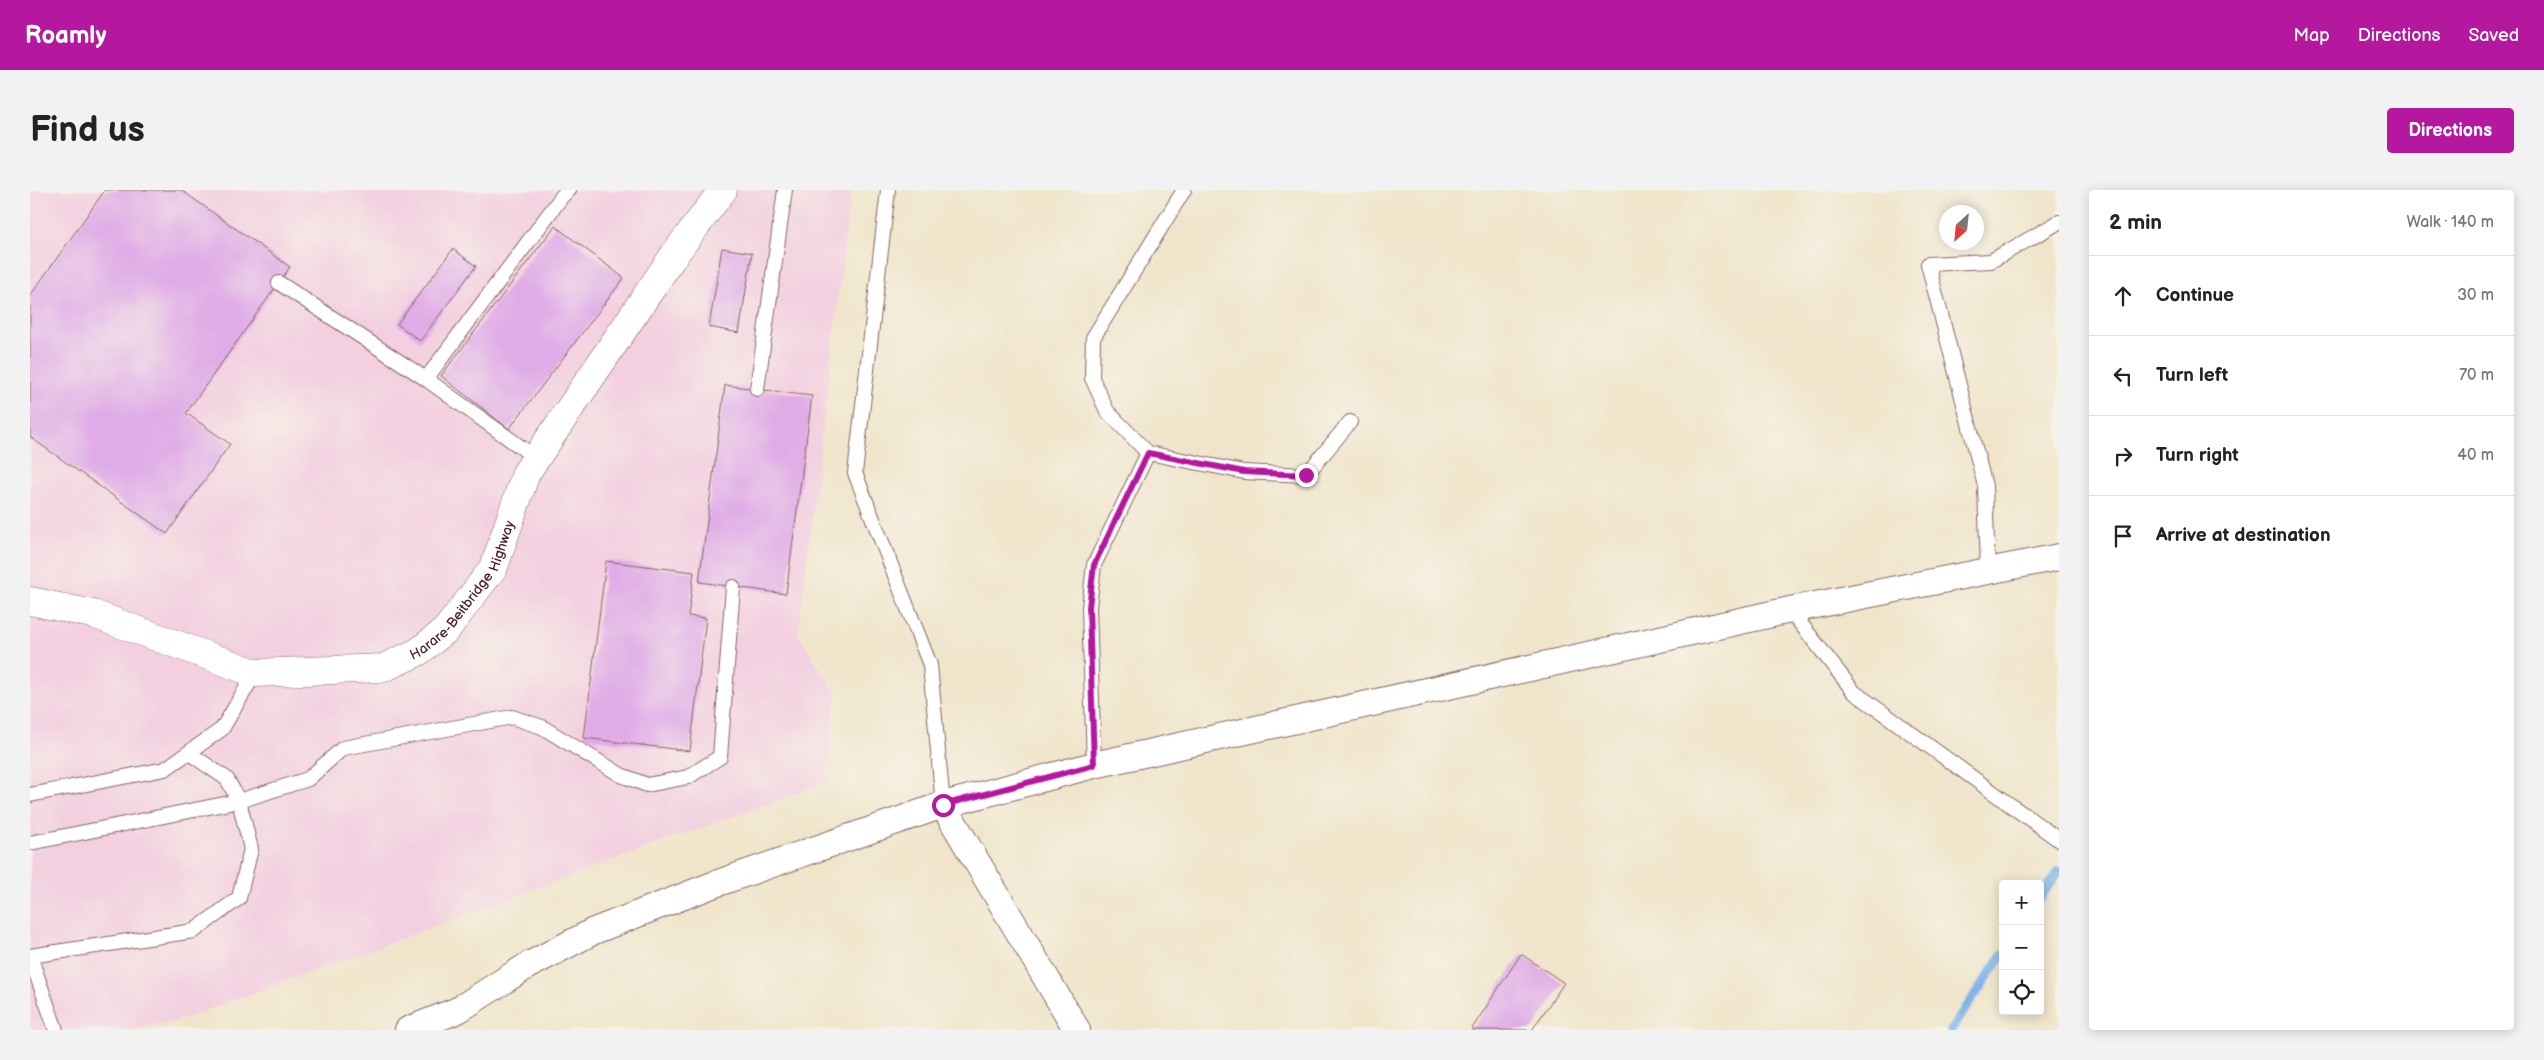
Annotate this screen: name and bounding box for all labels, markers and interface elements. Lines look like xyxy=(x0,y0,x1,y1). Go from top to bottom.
text: Roamly xyxy=(25,21,106,50)
text: Map xyxy=(2294,25,2330,46)
text: Directions xyxy=(2358,25,2440,46)
text: Saved xyxy=(2468,25,2519,46)
button: Directions xyxy=(2387,108,2514,153)
text: Find us xyxy=(30,109,145,152)
north arrow xyxy=(1939,205,1984,250)
text: 2 min xyxy=(2109,210,2162,235)
text: Walk · 140 m xyxy=(2407,213,2494,232)
icon: ahead xyxy=(2109,282,2137,310)
text: Continue xyxy=(2156,284,2234,307)
text: 30 m xyxy=(2457,286,2494,305)
icon: left xyxy=(2109,362,2137,390)
text: Turn left xyxy=(2156,364,2228,387)
text: 70 m xyxy=(2459,366,2494,385)
icon: right xyxy=(2109,442,2137,470)
text: Turn right xyxy=(2156,444,2239,467)
text: 40 m xyxy=(2457,446,2494,465)
route end xyxy=(1295,464,1318,487)
street label: Harare-Beitbridge Highway xyxy=(407,518,518,664)
icon: arrive xyxy=(2109,522,2137,550)
text: Arrive at destination xyxy=(2156,524,2331,547)
route start xyxy=(932,794,955,817)
map controls xyxy=(1999,880,2044,1015)
button: + xyxy=(1999,880,2044,925)
button: − xyxy=(1999,925,2044,970)
button: locate xyxy=(1999,970,2044,1015)

